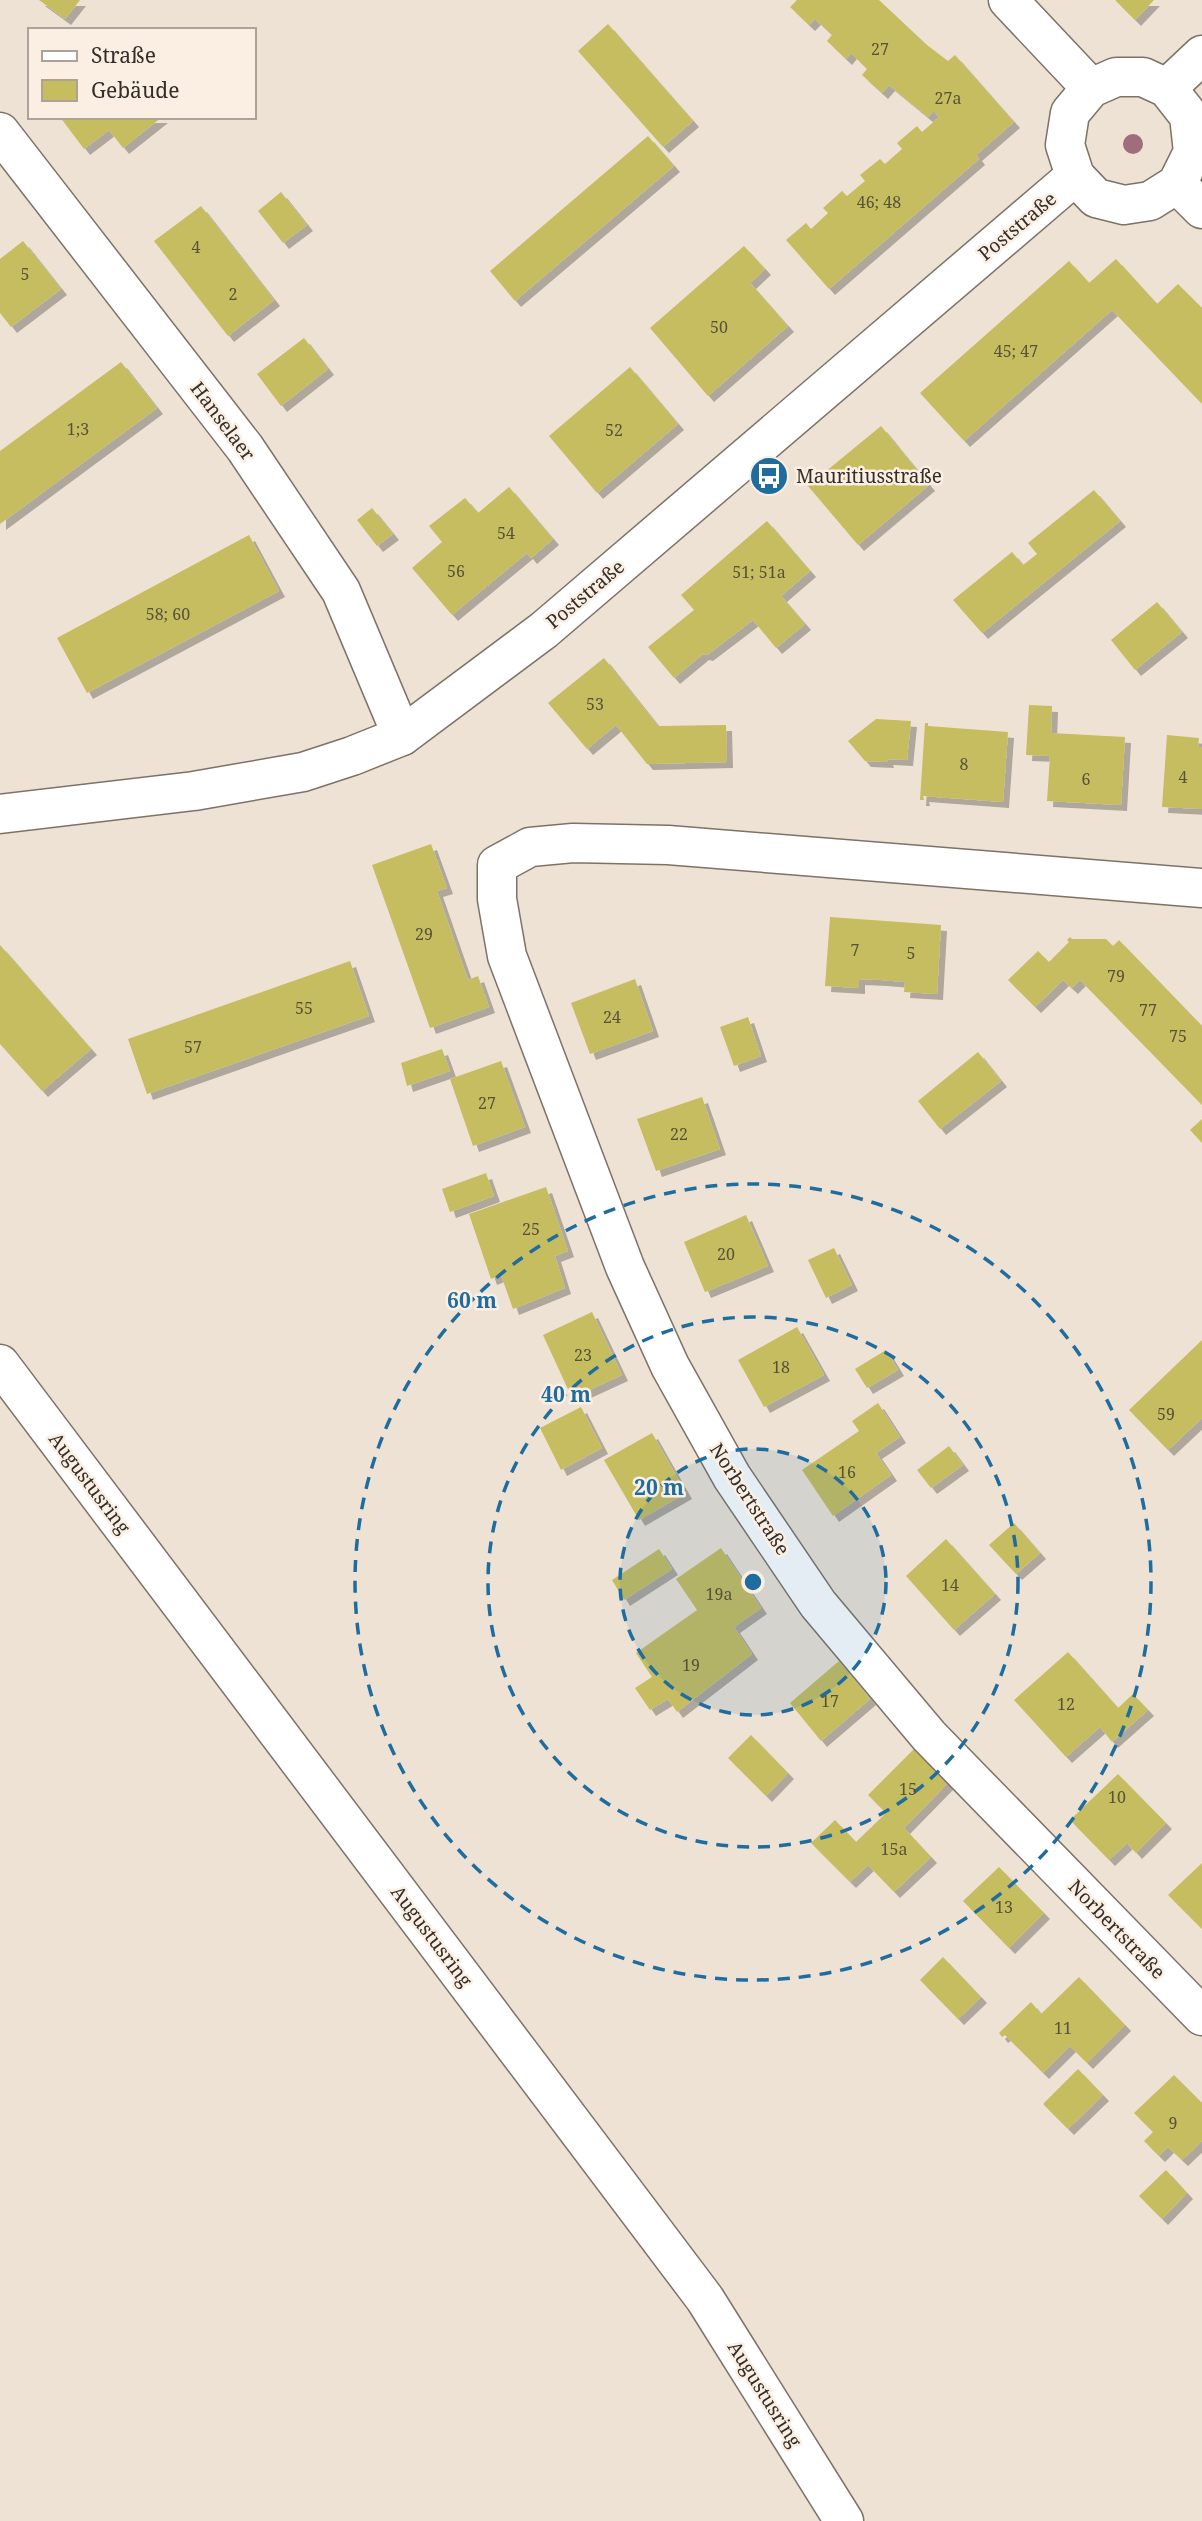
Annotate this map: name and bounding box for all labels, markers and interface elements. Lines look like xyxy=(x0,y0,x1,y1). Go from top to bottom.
legend xyxy=(28,28,256,119)
house number: 27 xyxy=(871,38,889,60)
text: Straße xyxy=(91,41,156,69)
text: Gebäude xyxy=(91,76,179,104)
house number: 27a xyxy=(935,87,961,109)
street label: Poststraße xyxy=(972,186,1062,266)
house number: 46; 48 xyxy=(857,191,901,213)
house number: 4 xyxy=(192,236,201,258)
house number: 5 xyxy=(21,263,29,285)
house number: 2 xyxy=(229,283,237,305)
house number: 50 xyxy=(710,316,728,338)
house number: 45; 47 xyxy=(994,340,1038,362)
street label: Hanselaer xyxy=(185,376,261,466)
house number: 1;3 xyxy=(67,418,89,440)
house number: 52 xyxy=(605,419,623,441)
bus stop icon: Mauritiusstraße xyxy=(748,455,790,497)
place label: Mauritiusstraße xyxy=(796,463,942,489)
house number: 54 xyxy=(497,522,515,544)
street label: Poststraße xyxy=(540,554,630,634)
house number: 56 xyxy=(447,560,465,582)
house number: 51; 51a xyxy=(732,561,786,583)
house number: 58; 60 xyxy=(146,603,190,625)
house number: 53 xyxy=(586,693,604,715)
house number: 8 xyxy=(960,753,969,775)
house number: 4 xyxy=(1179,766,1188,788)
house number: 6 xyxy=(1082,768,1091,790)
house number: 29 xyxy=(415,923,433,945)
house number: 7 xyxy=(851,939,860,961)
house number: 5 xyxy=(907,942,915,964)
house number: 79 xyxy=(1107,965,1125,987)
house number: 55 xyxy=(295,997,313,1019)
house number: 77 xyxy=(1139,999,1157,1021)
house number: 24 xyxy=(603,1006,621,1028)
house number: 75 xyxy=(1169,1025,1187,1047)
house number: 57 xyxy=(184,1036,202,1058)
house number: 27 xyxy=(478,1092,496,1114)
house number: 22 xyxy=(670,1123,688,1145)
house number: 25 xyxy=(522,1218,540,1240)
house number: 20 xyxy=(717,1243,735,1265)
text: 60 m xyxy=(447,1286,497,1314)
house number: 23 xyxy=(574,1344,592,1366)
house number: 18 xyxy=(772,1356,790,1378)
text: 40 m xyxy=(541,1380,591,1408)
house number: 59 xyxy=(1157,1403,1175,1425)
street label: Augustusring xyxy=(43,1427,137,1539)
street label: Norbertstraße xyxy=(704,1438,796,1560)
house number: 16 xyxy=(838,1461,856,1483)
text: 20 m xyxy=(634,1473,684,1501)
centre of rings xyxy=(741,1570,765,1594)
house number: 14 xyxy=(941,1574,959,1596)
house number: 19a xyxy=(706,1583,732,1605)
house number: 19 xyxy=(682,1654,700,1676)
house number: 17 xyxy=(821,1690,839,1712)
house number: 12 xyxy=(1057,1693,1075,1715)
house number: 15 xyxy=(899,1778,917,1800)
house number: 10 xyxy=(1108,1786,1126,1808)
house number: 15a xyxy=(881,1838,907,1860)
street label: Norbertstraße xyxy=(1063,1874,1171,1984)
street label: Augustusring xyxy=(385,1880,479,1992)
house number: 13 xyxy=(995,1896,1013,1918)
house number: 11 xyxy=(1054,2017,1072,2039)
house number: 9 xyxy=(1169,2112,1177,2134)
street label: Augustusring xyxy=(722,2336,808,2452)

